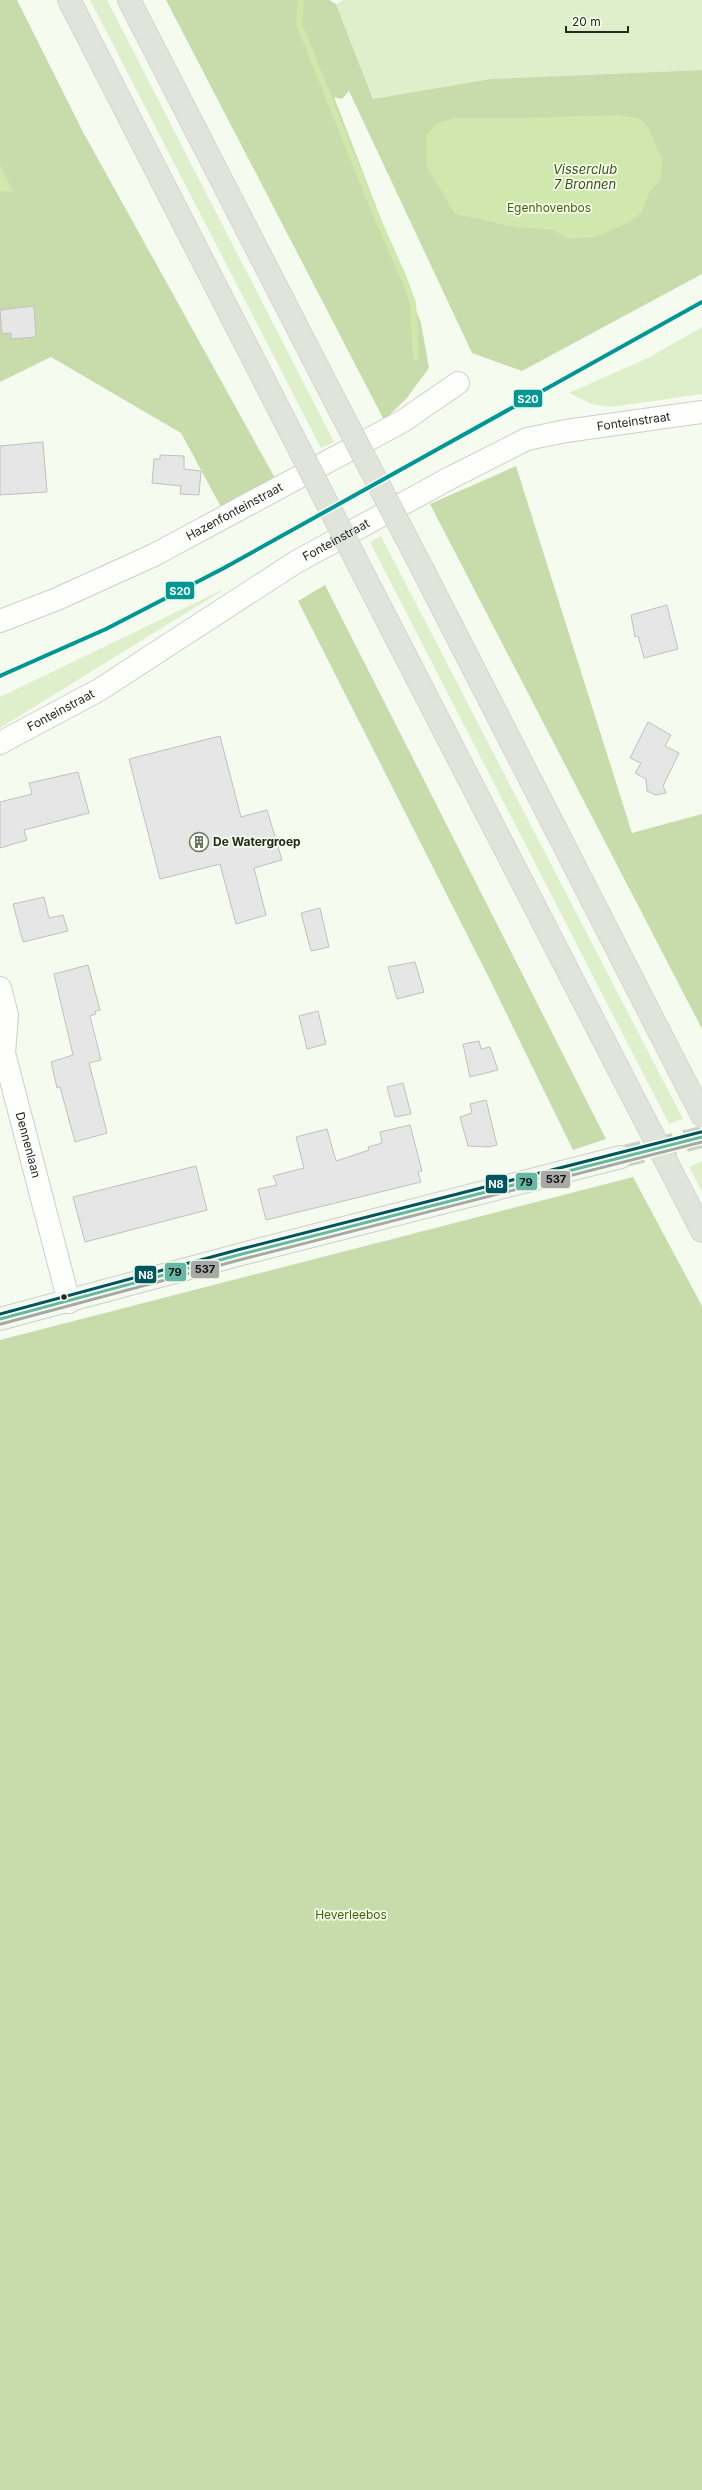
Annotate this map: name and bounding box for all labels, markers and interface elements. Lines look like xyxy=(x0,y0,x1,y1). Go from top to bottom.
scale bar xyxy=(566,8,628,34)
text: 20 m xyxy=(572,14,601,29)
water label: Visserclub 7 Bronnen xyxy=(553,161,617,192)
park label: Egenhovenbos xyxy=(507,200,591,215)
line badge: S20 xyxy=(513,389,543,408)
text: S20 xyxy=(517,392,539,406)
street label: Fonteinstraat xyxy=(596,409,671,434)
street label: Hazenfonteinstraat xyxy=(183,479,285,543)
street label: Fonteinstraat xyxy=(300,515,372,564)
line badge: S20 xyxy=(165,581,195,600)
text: S20 xyxy=(169,584,191,598)
street label: Fonteinstraat xyxy=(24,686,97,734)
building icon: De Watergroep xyxy=(188,831,210,853)
place label: De Watergroep xyxy=(213,834,301,849)
street label: Dennenlaan xyxy=(13,1110,44,1179)
line badge: 537 xyxy=(540,1170,571,1189)
line badge: 79 xyxy=(515,1172,538,1191)
text: 537 xyxy=(546,1172,566,1186)
line badge: N8 xyxy=(485,1174,508,1194)
text: 79 xyxy=(519,1175,533,1189)
text: N8 xyxy=(488,1177,504,1191)
line badge: 537 xyxy=(190,1260,220,1279)
line badge: 79 xyxy=(164,1262,187,1282)
text: 537 xyxy=(195,1262,215,1276)
line badge: N8 xyxy=(134,1265,157,1284)
text: 79 xyxy=(168,1265,182,1279)
text: N8 xyxy=(138,1268,154,1282)
unlabelled marker xyxy=(59,1292,69,1302)
park label: Heverleebos xyxy=(315,1907,387,1922)

